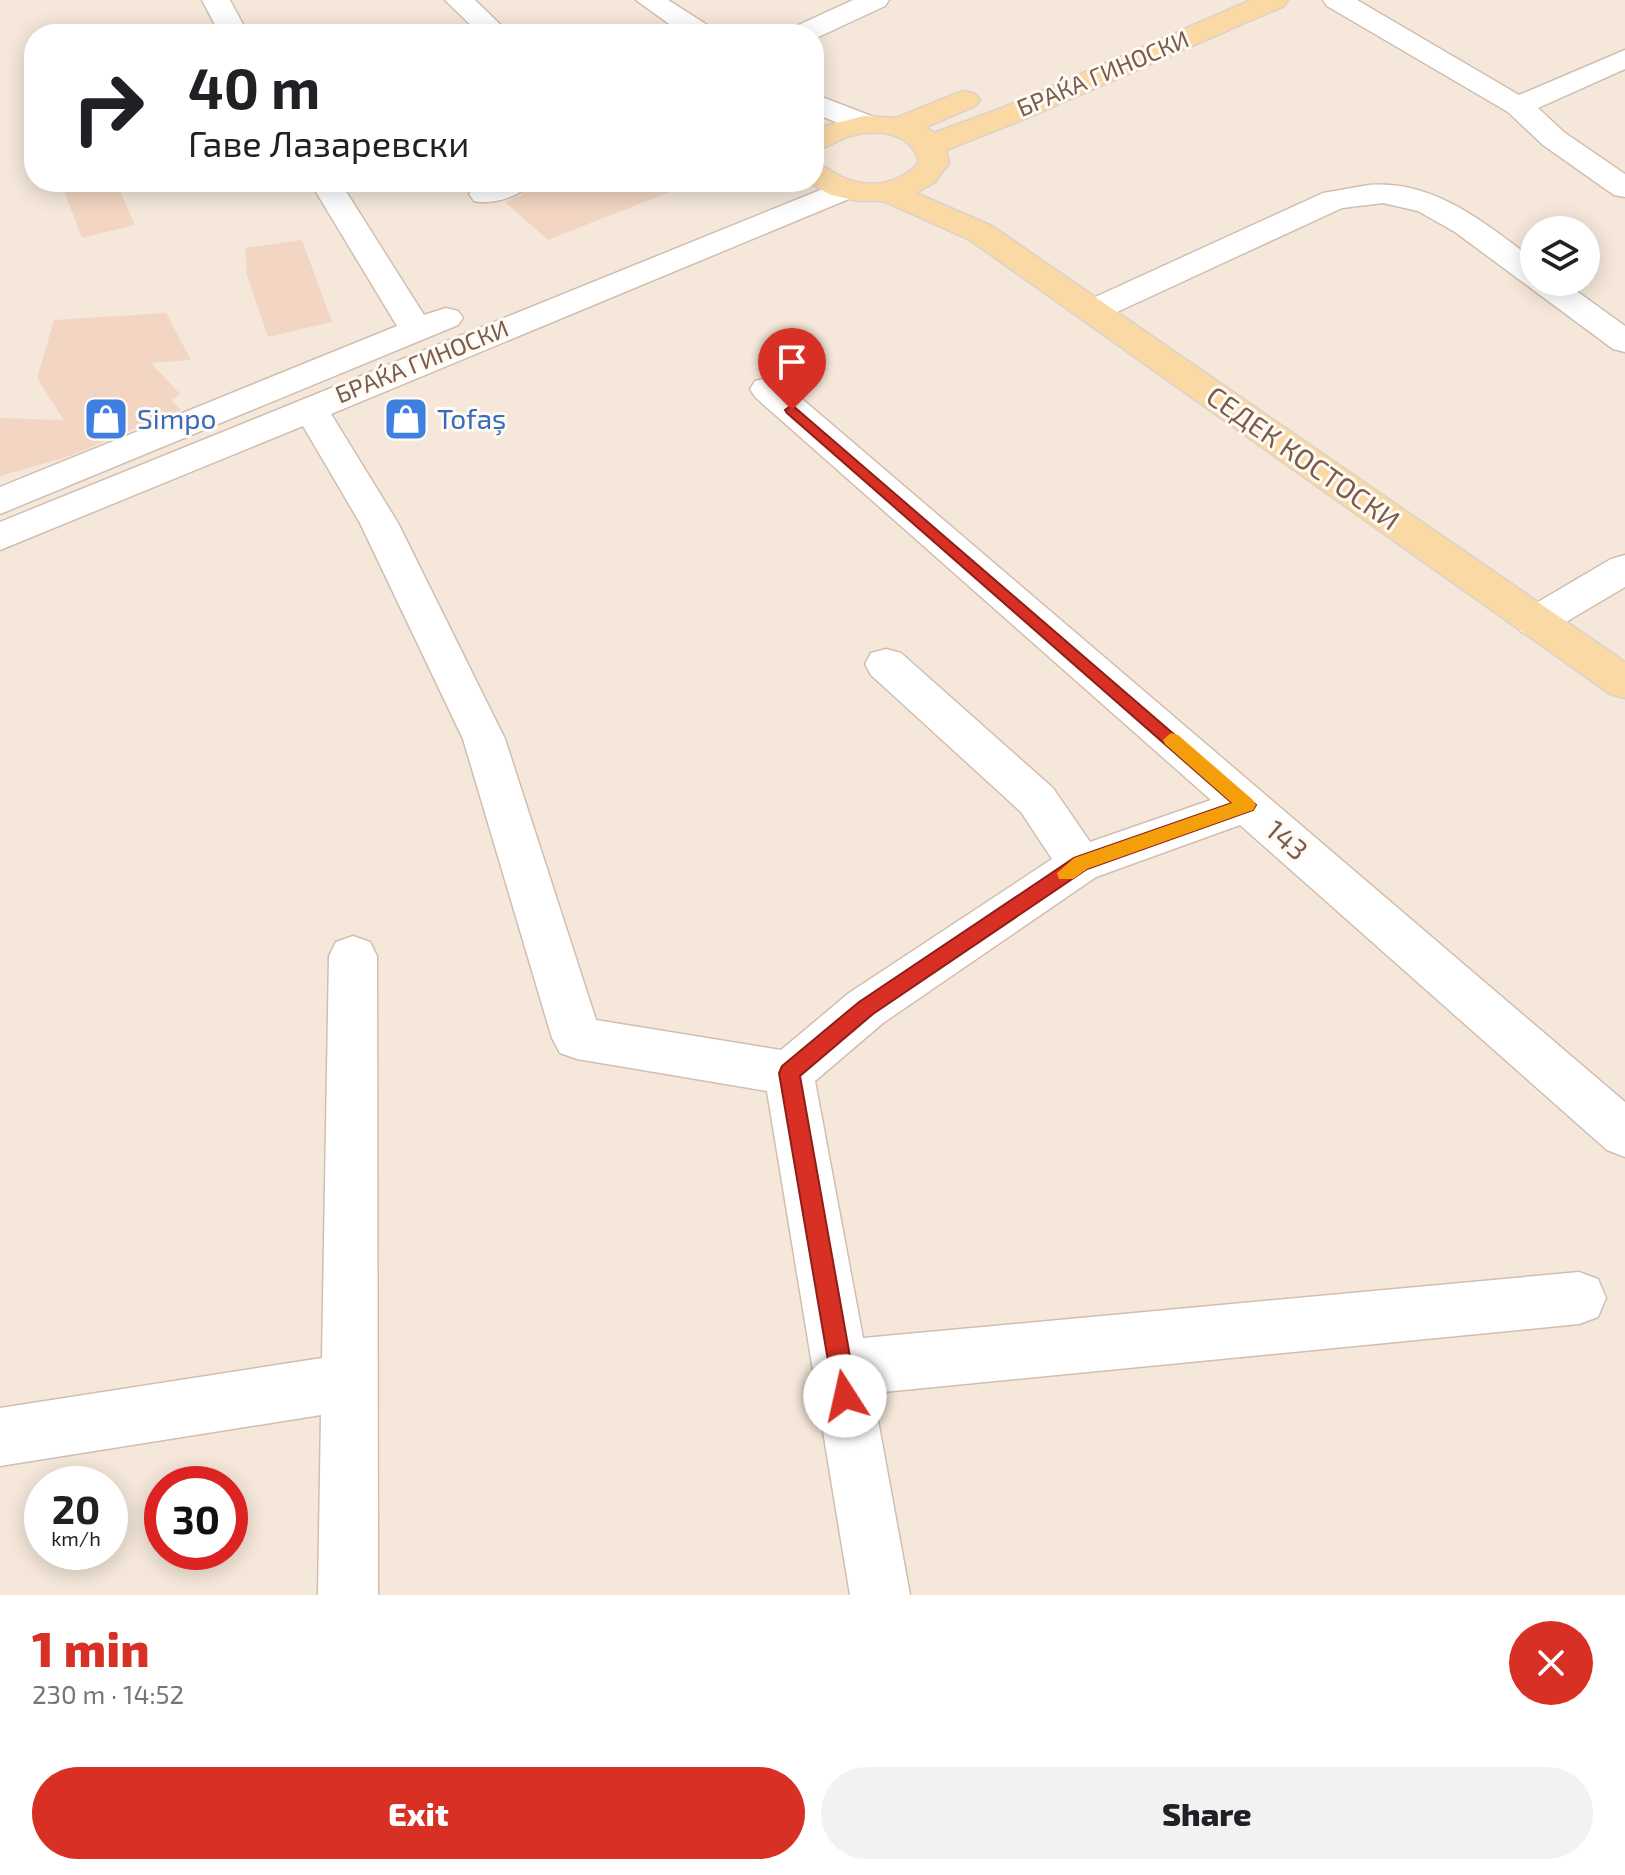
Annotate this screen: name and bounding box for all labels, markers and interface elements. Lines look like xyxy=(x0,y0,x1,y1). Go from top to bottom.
street label: БРАЌА ГИНОСКИ xyxy=(1012,23,1193,122)
text: 40 m xyxy=(188,53,320,120)
icon: right xyxy=(56,56,160,160)
text: Гаве Лазаревски xyxy=(188,121,469,164)
map controls xyxy=(1520,216,1600,296)
button: layers xyxy=(1520,216,1600,296)
street label: БРАЌА ГИНОСКИ xyxy=(331,313,512,408)
pin xyxy=(758,328,826,410)
icon: arrive xyxy=(770,340,814,384)
street label: СЕДЕК КОСТОСКИ xyxy=(1201,378,1407,536)
shop icon: Simpo xyxy=(82,395,130,443)
shop icon: Tofaş xyxy=(382,395,430,443)
place label: Simpo xyxy=(137,401,216,435)
place label: Tofaş xyxy=(437,401,506,436)
street label: 143 xyxy=(1260,812,1315,866)
position arrow xyxy=(803,1354,887,1438)
speed limit sign: 30 xyxy=(144,1466,248,1570)
text: 20 xyxy=(52,1484,100,1532)
text: km/h xyxy=(51,1526,101,1550)
text: 1 min xyxy=(32,1619,150,1677)
button: close xyxy=(1509,1621,1593,1705)
text: 230 m · 14:52 xyxy=(32,1678,184,1709)
button: Exit xyxy=(32,1767,805,1859)
button: Share xyxy=(821,1767,1593,1859)

